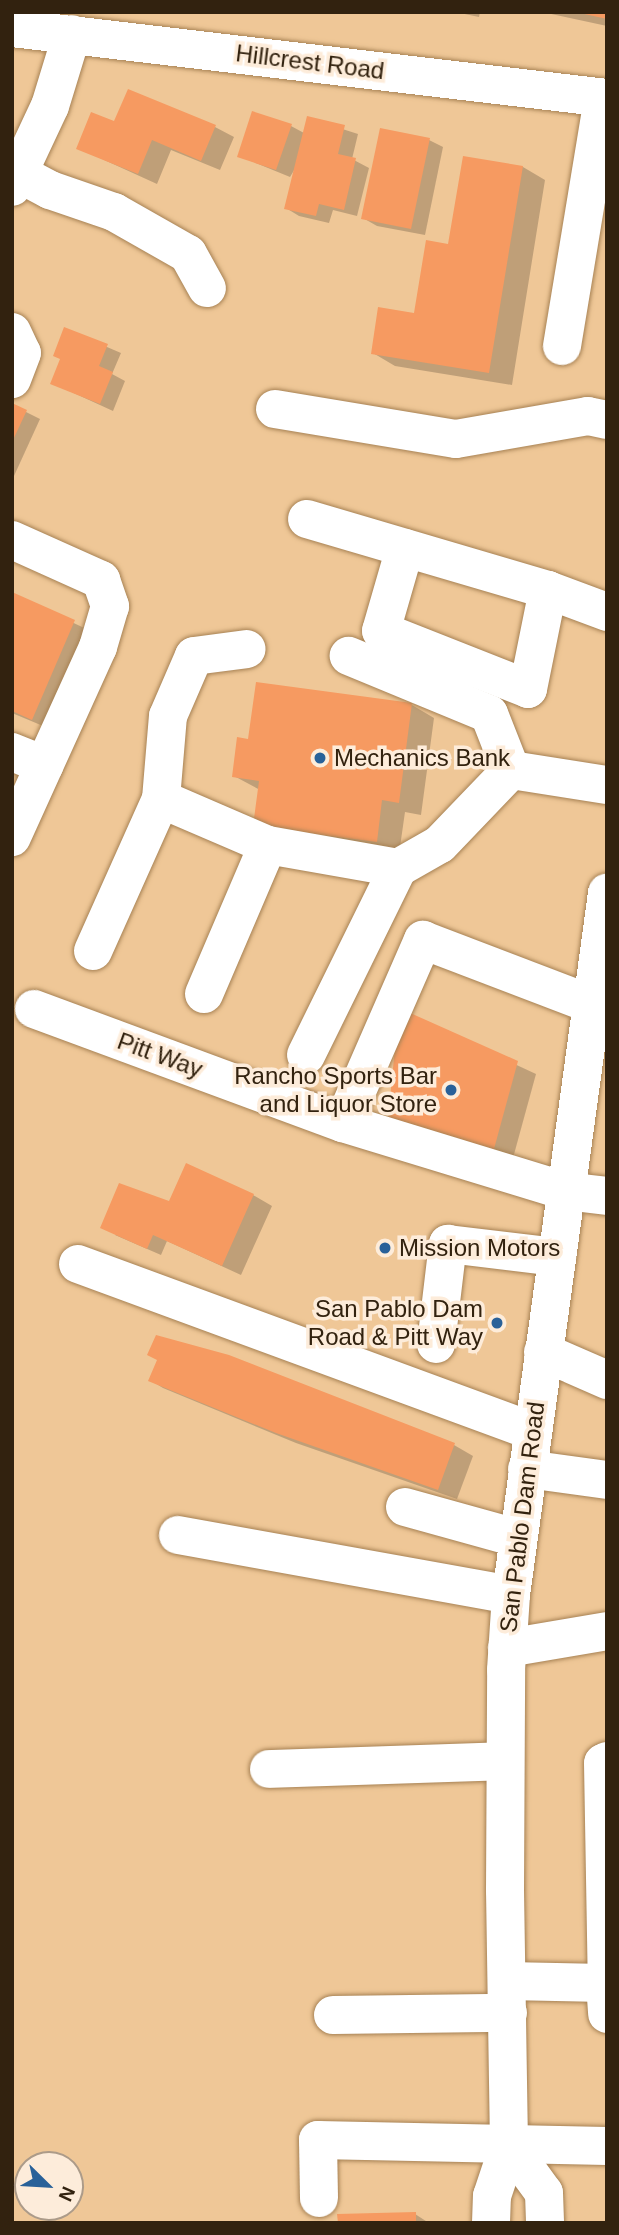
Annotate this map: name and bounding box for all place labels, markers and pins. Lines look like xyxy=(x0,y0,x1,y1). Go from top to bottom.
place label: Mechanics Bank xyxy=(334,744,510,772)
marker: Mechanics Bank xyxy=(312,750,328,766)
place label: Rancho Sports Bar and Liquor Store xyxy=(234,1062,437,1118)
marker: Rancho Sports Bar and Liquor Store xyxy=(443,1082,459,1098)
place label: Mission Motors xyxy=(399,1234,560,1262)
marker: Mission Motors xyxy=(377,1240,393,1256)
place label: San Pablo Dam Road & Pitt Way xyxy=(308,1295,483,1351)
marker: San Pablo Dam Road & Pitt Way xyxy=(489,1315,505,1331)

